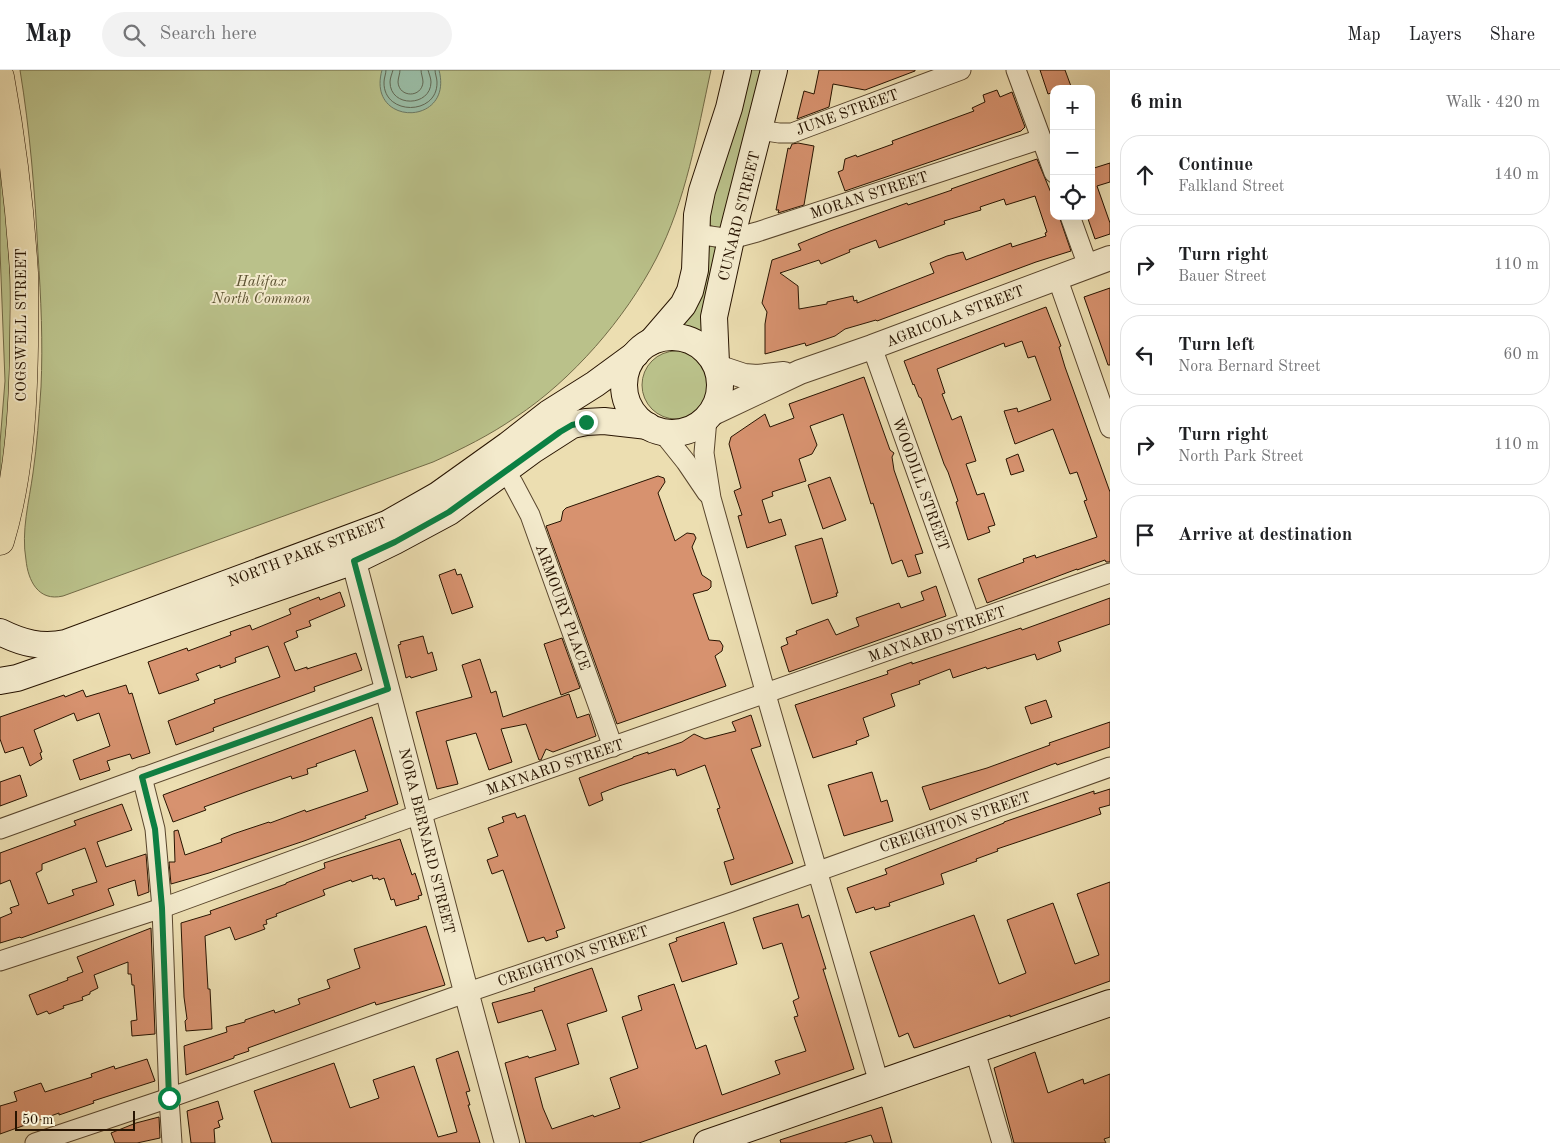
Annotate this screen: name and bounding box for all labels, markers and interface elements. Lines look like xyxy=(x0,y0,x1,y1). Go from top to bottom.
search box xyxy=(102,12,452,57)
icon: search xyxy=(120,21,148,49)
text: Map xyxy=(25,23,72,47)
text: Search here xyxy=(160,25,257,44)
text: Map xyxy=(1347,26,1381,44)
text: Layers xyxy=(1409,26,1461,44)
text: Share xyxy=(1489,26,1535,44)
map controls xyxy=(1050,85,1095,220)
button: + xyxy=(1050,85,1095,130)
street label: JUNE STREET xyxy=(794,88,901,139)
text: 6 min xyxy=(1130,92,1183,113)
text: Walk · 420 m xyxy=(1445,95,1540,111)
button: − xyxy=(1050,130,1095,175)
street label: CUNARD STREET xyxy=(717,150,764,283)
text: Continue xyxy=(1178,156,1253,175)
icon: ahead xyxy=(1131,161,1159,189)
text: 140 m xyxy=(1494,167,1539,183)
street label: MORAN STREET xyxy=(809,170,930,223)
button: locate xyxy=(1050,175,1095,220)
text: Falkland Street xyxy=(1178,179,1284,195)
text: Turn right xyxy=(1178,246,1268,265)
street label: COGSWELL STREET xyxy=(15,248,30,402)
icon: right xyxy=(1131,251,1159,279)
text: 110 m xyxy=(1494,257,1539,273)
text: Bauer Street xyxy=(1178,269,1266,285)
park label: Halifax North Common xyxy=(211,275,311,307)
street label: AGRICOLA STREET xyxy=(884,284,1027,351)
text: Turn left xyxy=(1178,336,1255,355)
icon: left xyxy=(1131,341,1159,369)
text: 60 m xyxy=(1503,347,1539,363)
text: Nora Bernard Street xyxy=(1178,359,1321,375)
route end xyxy=(575,411,598,434)
street label: WOODILL STREET xyxy=(889,416,951,553)
text: Turn right xyxy=(1178,426,1268,445)
icon: right xyxy=(1131,431,1159,459)
text: 110 m xyxy=(1494,437,1539,453)
text: North Park Street xyxy=(1178,449,1303,465)
street label: NORTH PARK STREET xyxy=(226,516,389,591)
icon: arrive xyxy=(1131,521,1159,549)
text: Arrive at destination xyxy=(1178,526,1352,545)
street label: ARMOURY PLACE xyxy=(532,542,591,673)
street label: MAYNARD STREET xyxy=(867,605,1008,666)
street label: MAYNARD STREET xyxy=(485,738,626,799)
street label: NORA BERNARD STREET xyxy=(395,747,456,936)
street label: CREIGHTON STREET xyxy=(878,790,1033,856)
street label: CREIGHTON STREET xyxy=(496,924,651,990)
route start xyxy=(158,1087,181,1110)
scale bar xyxy=(15,1108,135,1131)
text: 50 m xyxy=(22,1113,53,1127)

